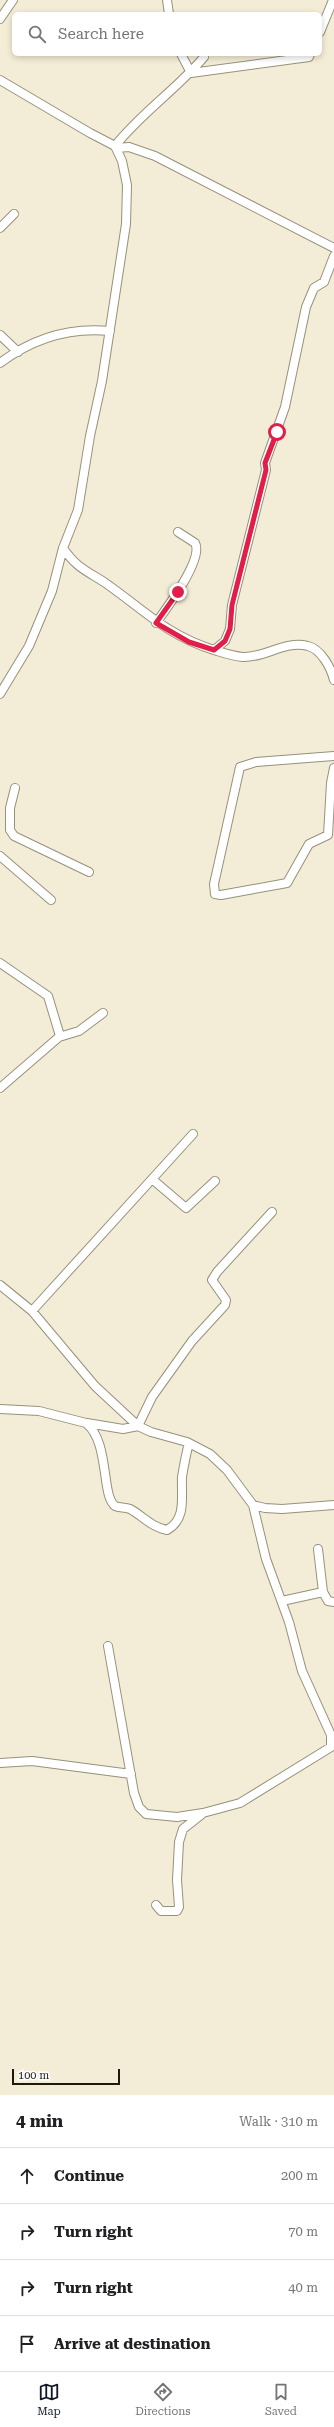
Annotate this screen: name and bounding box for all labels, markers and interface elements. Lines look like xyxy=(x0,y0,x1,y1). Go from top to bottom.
search box xyxy=(12,12,322,56)
icon: search xyxy=(26,23,48,45)
text: Search here xyxy=(58,25,144,43)
route start xyxy=(268,423,286,441)
route end xyxy=(169,583,187,601)
scale bar xyxy=(12,2067,120,2086)
text: 100 m xyxy=(18,2069,49,2082)
text: 4 min xyxy=(16,2111,63,2131)
text: Walk · 310 m xyxy=(239,2114,318,2129)
icon: ahead xyxy=(16,2165,38,2187)
text: Continue xyxy=(54,2167,124,2185)
text: 200 m xyxy=(281,2168,318,2183)
icon: right xyxy=(16,2221,38,2243)
text: Turn right xyxy=(54,2223,133,2241)
text: 70 m xyxy=(288,2224,318,2239)
icon: right xyxy=(16,2277,38,2299)
text: Turn right xyxy=(54,2279,133,2297)
text: 40 m xyxy=(288,2280,318,2295)
icon: arrive xyxy=(16,2333,38,2355)
text: Arrive at destination xyxy=(54,2335,210,2353)
tab: Map xyxy=(37,2381,61,2418)
tab: Directions xyxy=(135,2381,191,2418)
tab: Saved xyxy=(265,2381,297,2418)

